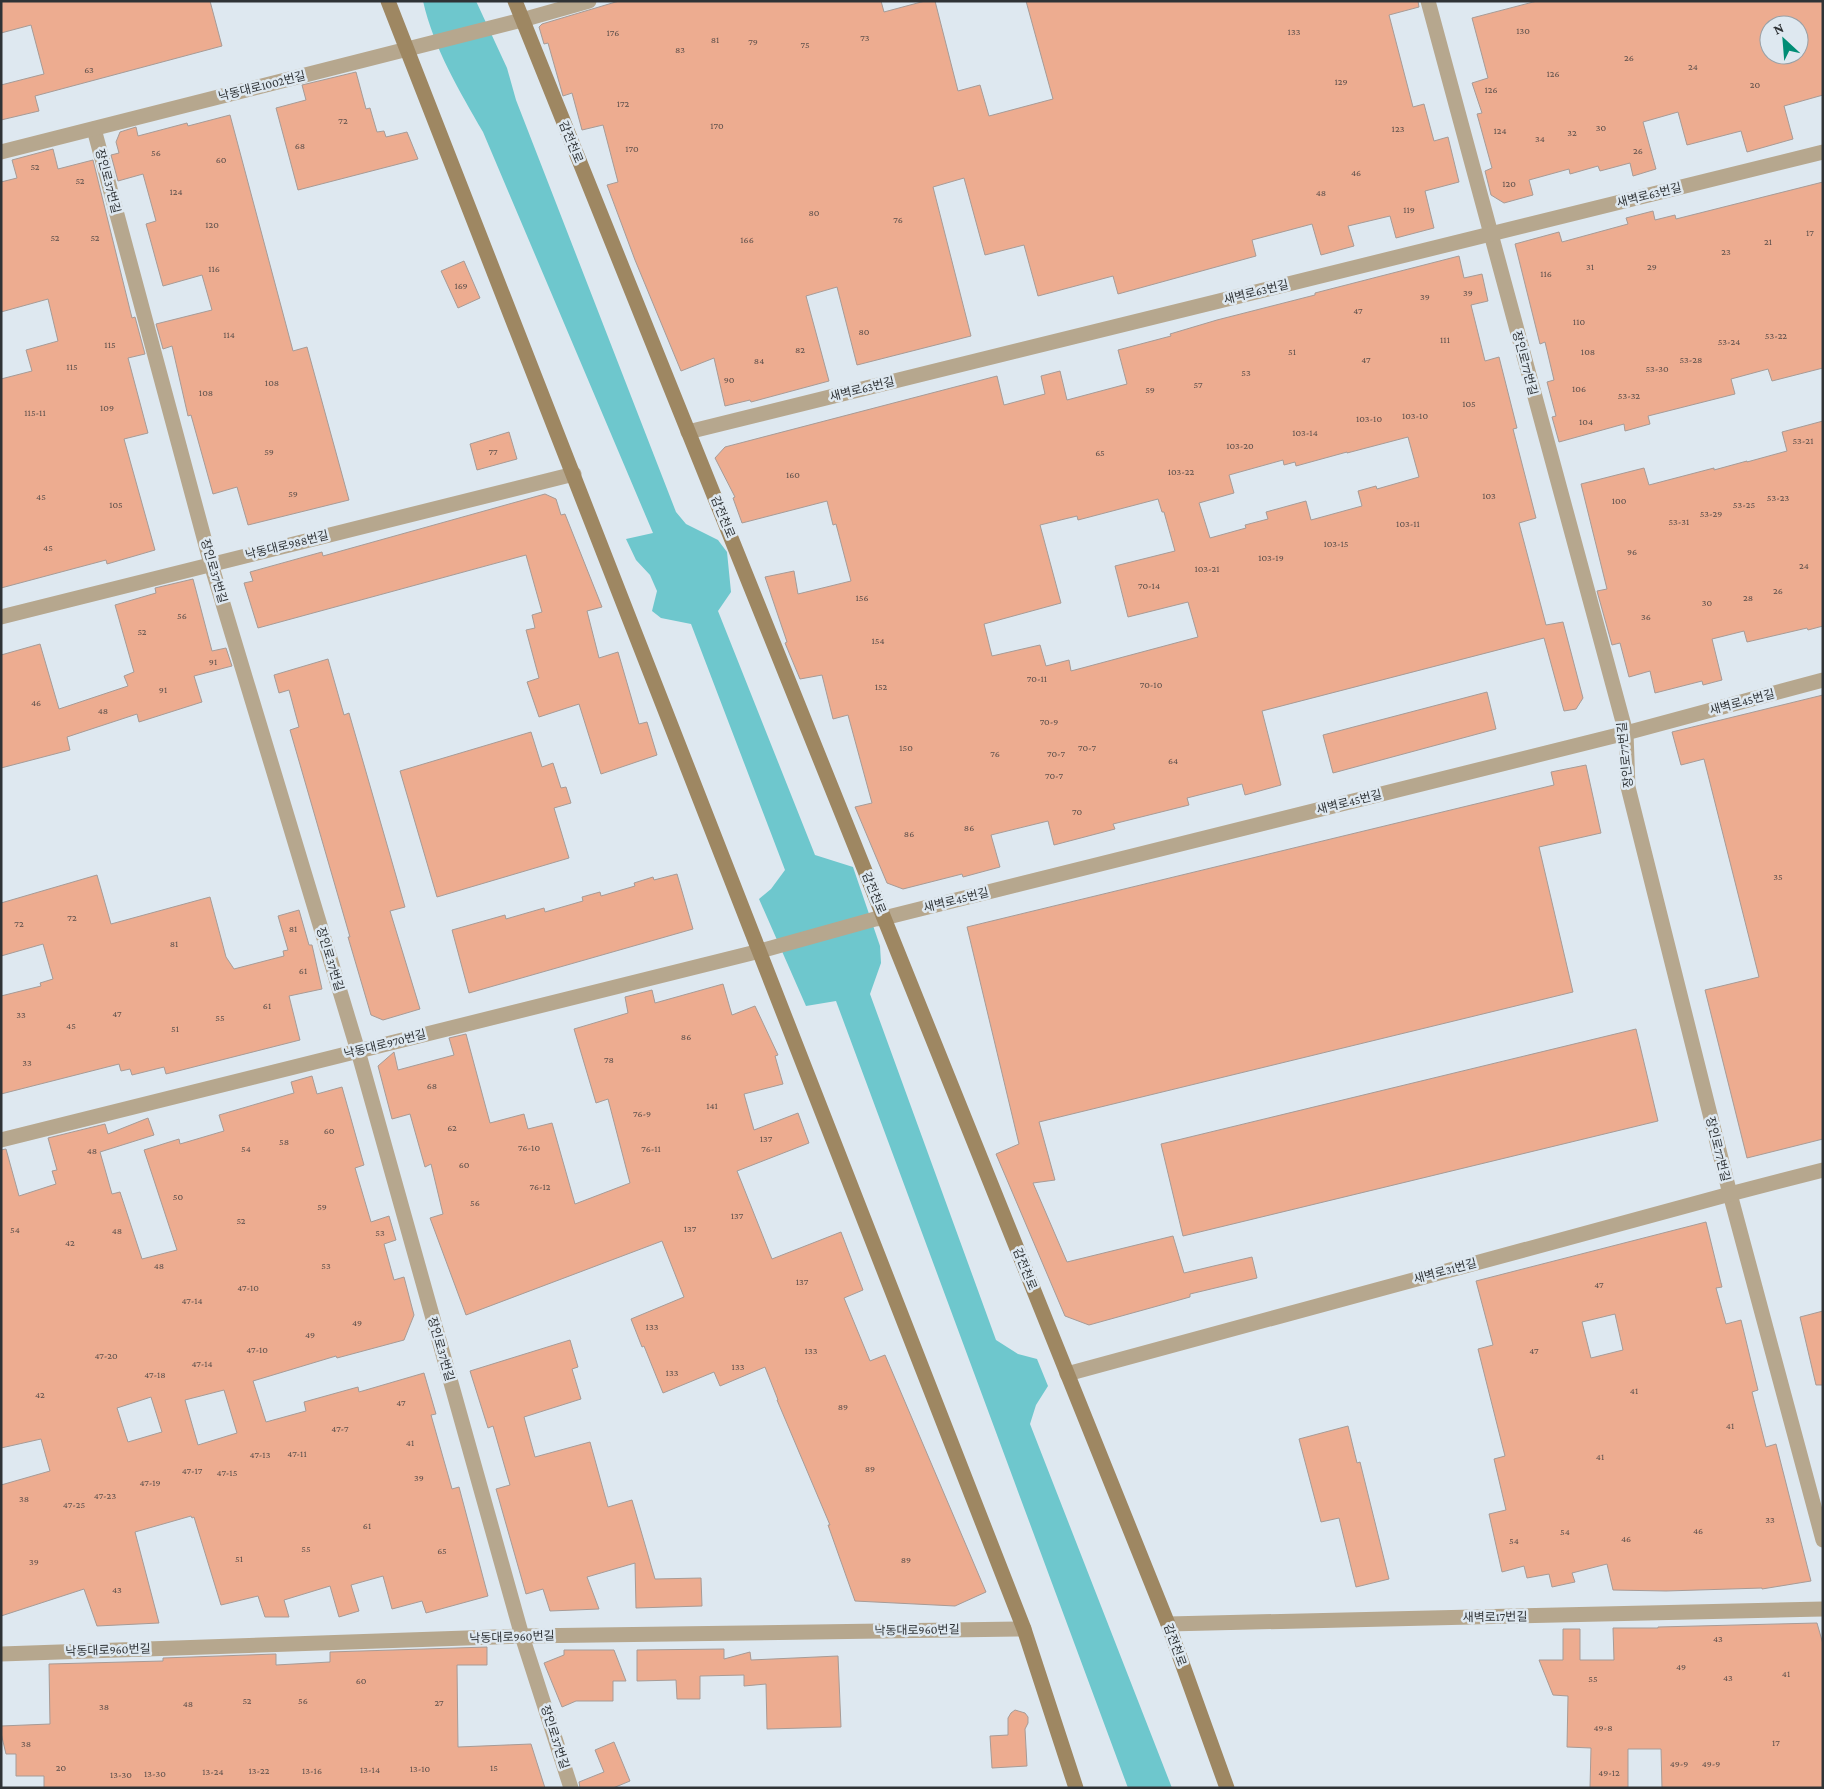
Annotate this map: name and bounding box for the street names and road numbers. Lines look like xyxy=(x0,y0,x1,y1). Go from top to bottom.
street label: 낙동대로1002번길 xyxy=(217,68,307,104)
street label: 감전천로 xyxy=(556,119,586,165)
street label: 장인로37번길 xyxy=(93,147,123,215)
street label: 새벽로63번길 xyxy=(1615,180,1683,210)
street label: 새벽로63번길 xyxy=(1222,277,1290,307)
street label: 장인로77번길 xyxy=(1510,329,1540,397)
street label: 새벽로63번길 xyxy=(828,374,896,404)
street label: 감전천로 xyxy=(708,494,738,540)
street label: 낙동대로988번길 xyxy=(244,528,330,562)
street label: 장인로37번길 xyxy=(198,537,230,605)
street label: 새벽로45번길 xyxy=(1708,687,1776,717)
street label: 장인로77번길 xyxy=(1615,721,1635,789)
street label: 새벽로45번길 xyxy=(1315,787,1383,817)
street label: 감전천로 xyxy=(859,870,889,916)
street label: 새벽로45번길 xyxy=(922,885,990,915)
street label: 장인로37번길 xyxy=(314,925,346,993)
street label: 낙동대로970번길 xyxy=(342,1027,428,1061)
street label: 장인로77번길 xyxy=(1703,1115,1733,1183)
street label: 감전천로 xyxy=(1010,1246,1040,1292)
street label: 새벽로31번길 xyxy=(1412,1256,1478,1286)
street label: 장인로37번길 xyxy=(425,1315,457,1383)
street label: 새벽로17번길 xyxy=(1463,1609,1527,1625)
street label: 낙동대로960번길 xyxy=(874,1622,960,1638)
street label: 감전천로 xyxy=(1161,1622,1189,1668)
street label: 낙동대로960번길 xyxy=(469,1629,555,1645)
street label: 낙동대로960번길 xyxy=(65,1642,151,1658)
street label: 장인로37번길 xyxy=(538,1703,572,1771)

